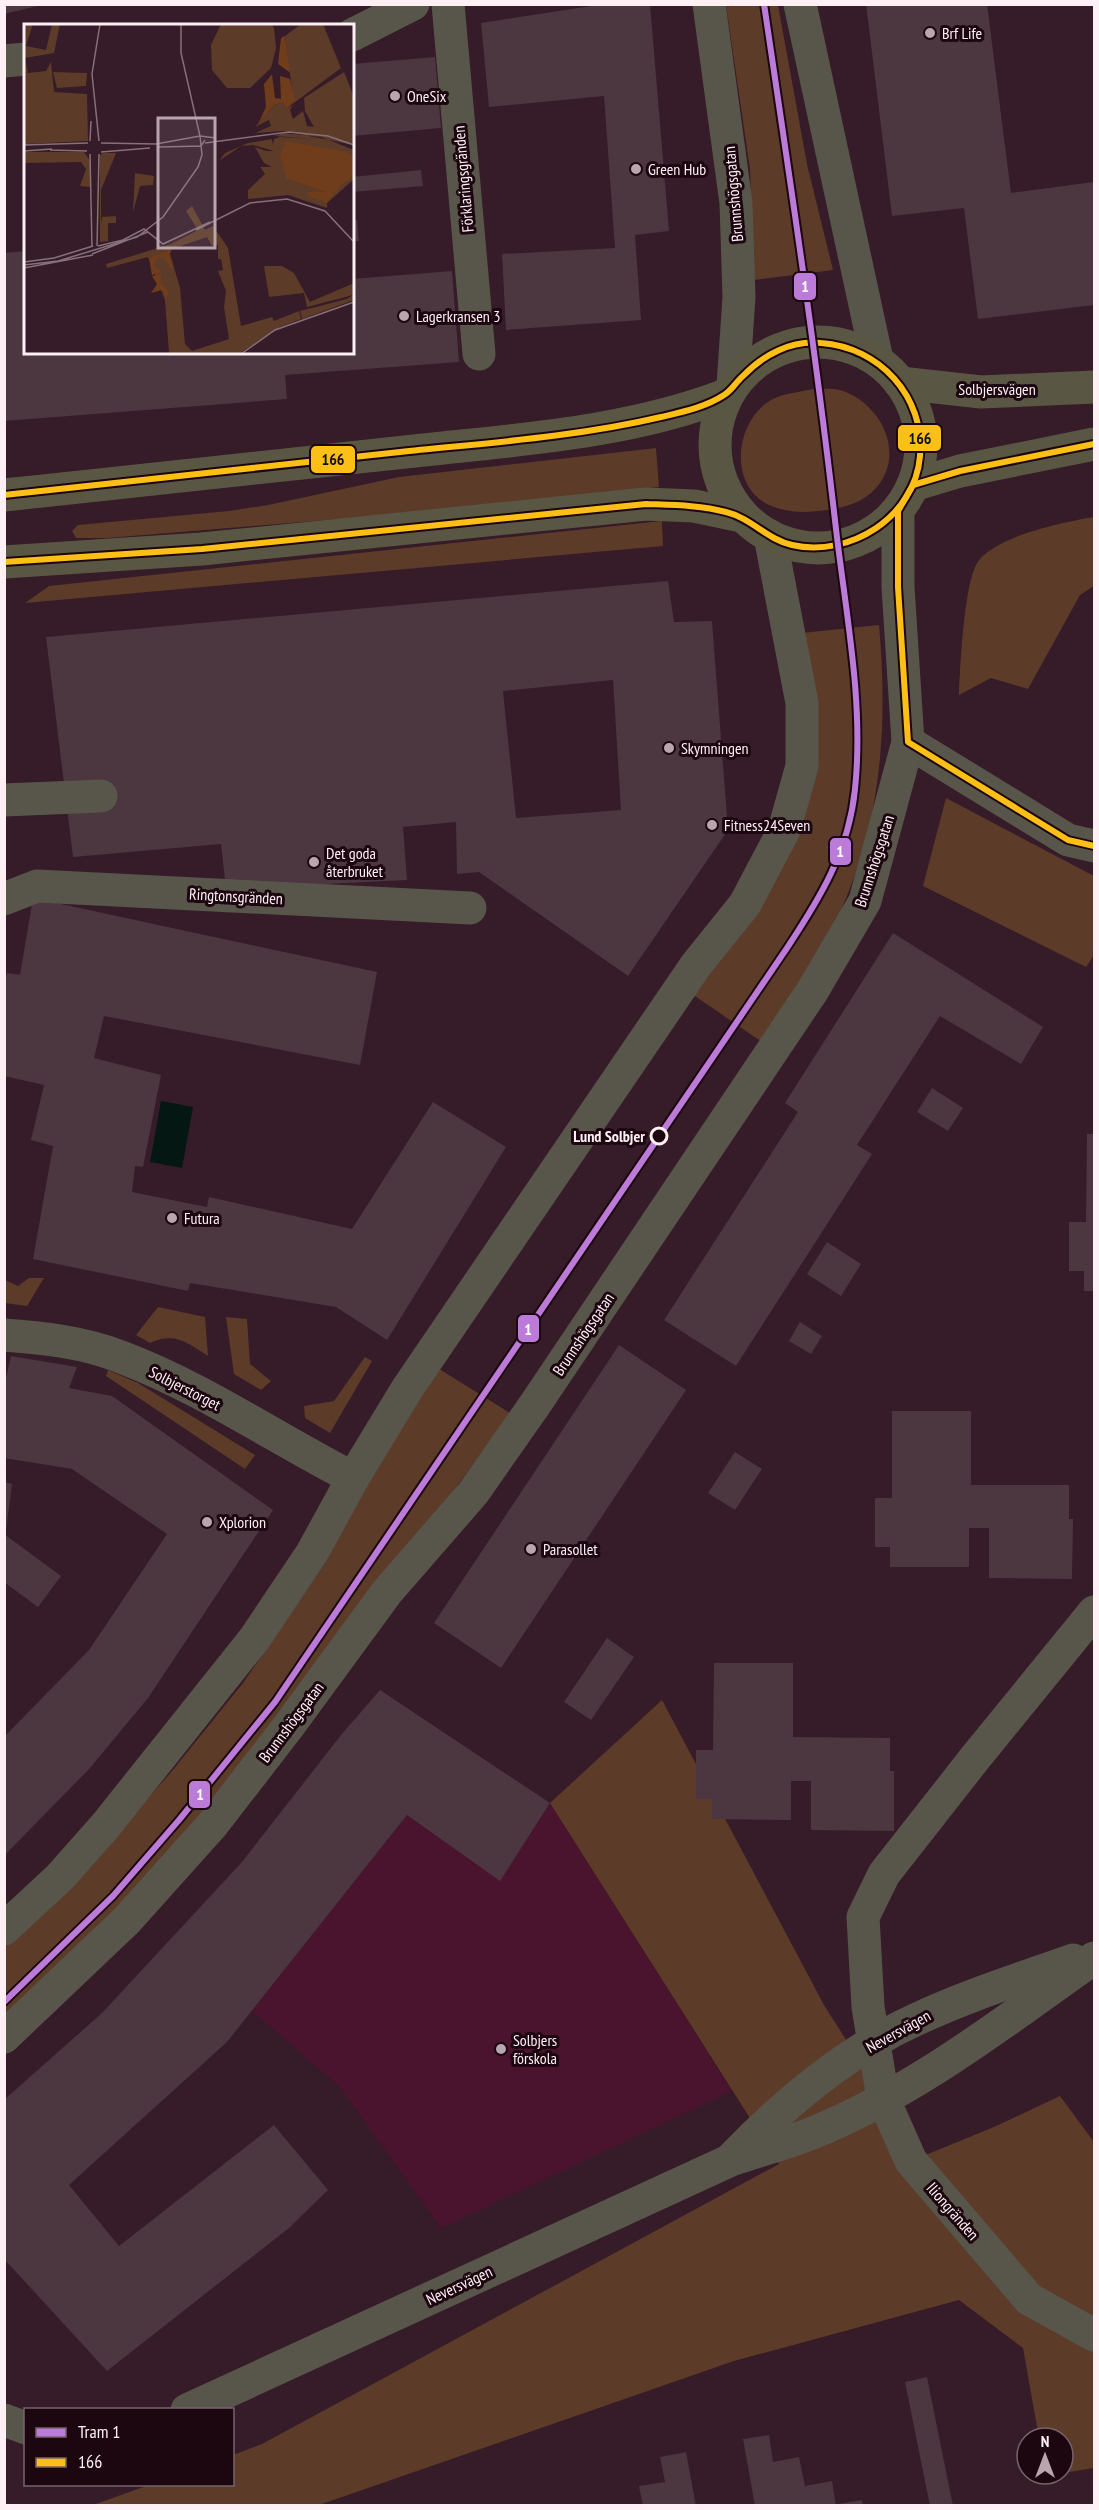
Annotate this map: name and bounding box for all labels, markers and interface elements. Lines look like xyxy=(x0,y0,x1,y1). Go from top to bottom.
place label: Brf Life xyxy=(942,23,982,43)
inset map xyxy=(24,24,354,354)
marker: Brf Life xyxy=(923,26,937,40)
place label: OneSix xyxy=(407,86,447,106)
marker: OneSix xyxy=(388,89,402,103)
street label: Förklaringsgränden xyxy=(448,125,478,233)
street label: Brunnshögsgatan xyxy=(719,145,747,243)
place label: Green Hub xyxy=(648,159,706,179)
marker: Green Hub xyxy=(629,162,643,176)
line badge: 1 xyxy=(793,272,817,301)
text: 1 xyxy=(801,276,809,296)
place label: Lagerkransen 3 xyxy=(416,306,500,326)
marker: Lagerkransen 3 xyxy=(397,309,411,323)
street label: Solbjersvägen xyxy=(958,379,1036,399)
line badge: 166 xyxy=(897,424,942,452)
text: 166 xyxy=(909,428,932,448)
line badge: 166 xyxy=(310,445,356,474)
text: 166 xyxy=(322,449,345,469)
place label: Skymningen xyxy=(681,738,749,758)
marker: Skymningen xyxy=(662,741,676,755)
street label: Brunnshögsgatan xyxy=(850,812,898,910)
place label: Fitness24Seven xyxy=(724,815,810,835)
marker: Fitness24Seven xyxy=(705,818,719,832)
line badge: 1 xyxy=(829,837,852,866)
text: 1 xyxy=(836,841,844,861)
place label: Det goda återbruket xyxy=(326,843,384,881)
marker: Det goda återbruket xyxy=(307,855,321,869)
street label: Ringtonsgränden xyxy=(189,884,283,908)
place label: Lund Solbjer xyxy=(573,1126,645,1146)
marker: Lund Solbjer xyxy=(650,1127,668,1145)
place label: Futura xyxy=(184,1208,220,1228)
marker: Futura xyxy=(165,1211,179,1225)
street label: Brunnshögsgatan xyxy=(548,1289,618,1379)
line badge: 1 xyxy=(517,1314,540,1343)
text: 1 xyxy=(524,1319,532,1339)
street label: Solbjerstorget xyxy=(146,1361,225,1415)
place label: Xplorion xyxy=(219,1512,266,1532)
marker: Xplorion xyxy=(200,1515,214,1529)
place label: Parasollet xyxy=(543,1539,598,1559)
marker: Parasollet xyxy=(524,1542,538,1556)
street label: Brunnshögsgatan xyxy=(254,1678,328,1766)
line badge: 1 xyxy=(188,1780,211,1809)
text: 1 xyxy=(196,1784,204,1804)
street label: Neversvägen xyxy=(862,2005,934,2057)
place label: Solbjers förskola xyxy=(513,2030,557,2068)
marker: Solbjers förskola xyxy=(494,2042,508,2056)
street label: Iliongränden xyxy=(922,2178,984,2244)
street label: Neversvägen xyxy=(423,2261,495,2309)
legend xyxy=(24,2408,234,2486)
text: Tram 1 xyxy=(78,2420,120,2443)
north arrow xyxy=(1015,2426,1075,2486)
text: N xyxy=(1041,2431,1049,2451)
text: 166 xyxy=(78,2450,102,2473)

